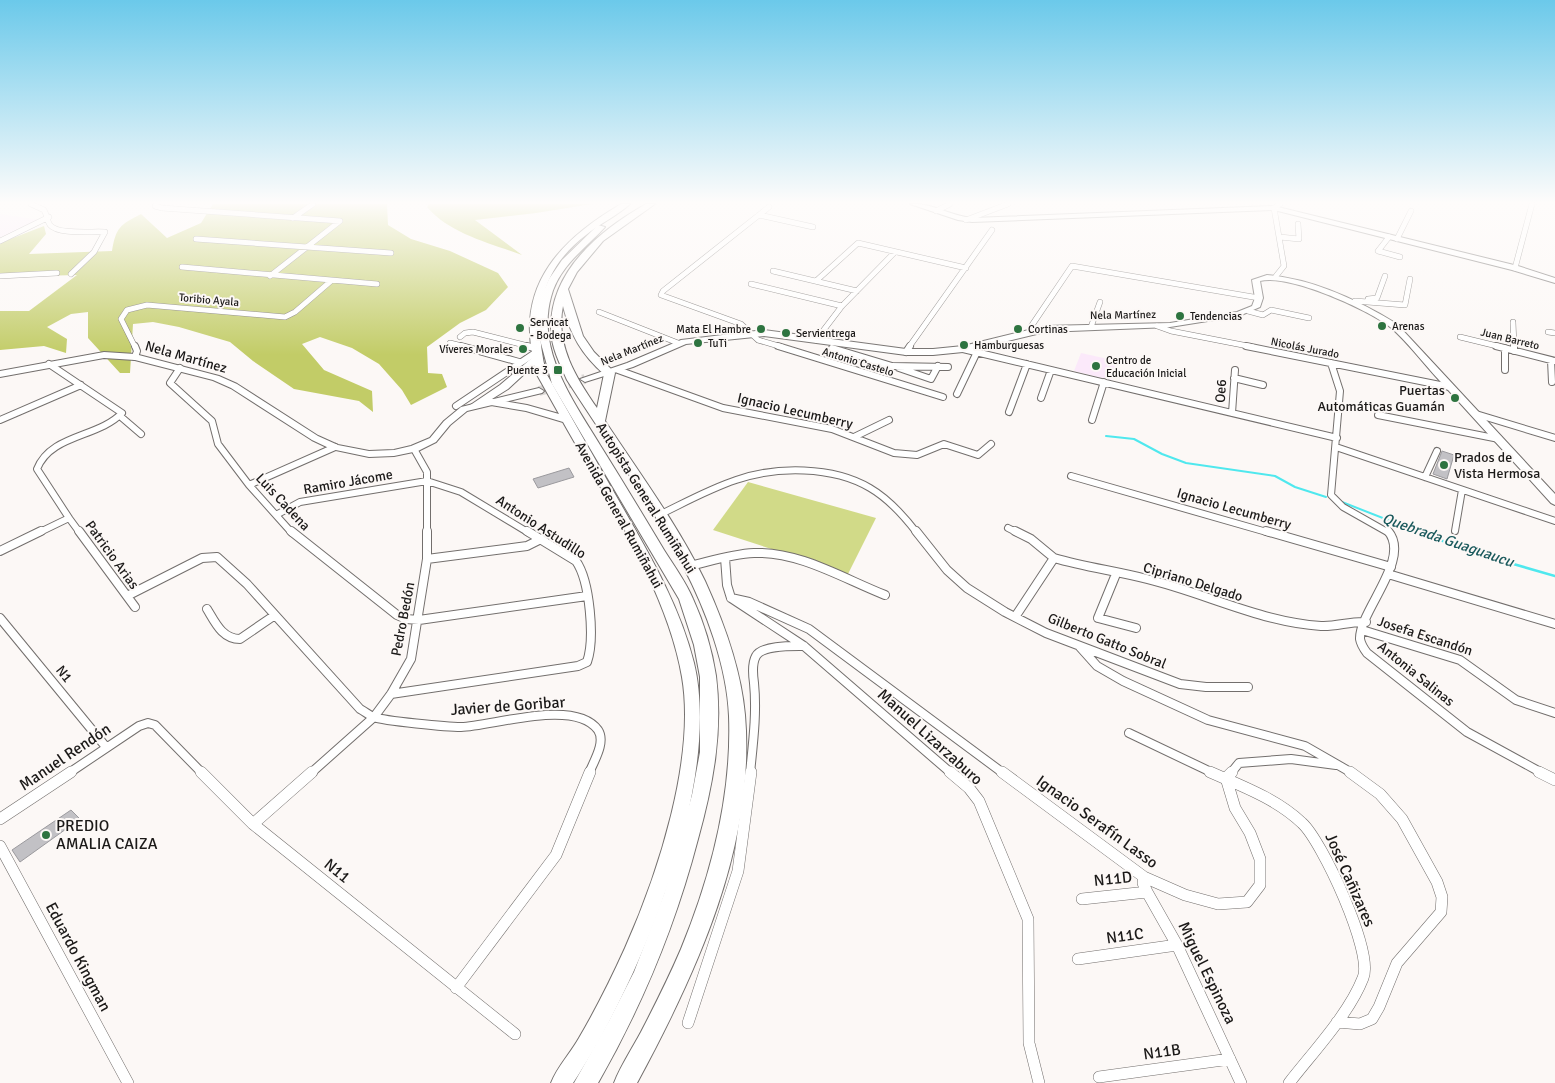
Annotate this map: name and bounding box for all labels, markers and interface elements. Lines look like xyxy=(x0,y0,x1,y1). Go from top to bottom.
street label: Toribio Ayala xyxy=(178,291,240,309)
street label: Nela Martínez xyxy=(1090,308,1156,322)
marker: Tendencias xyxy=(1174,310,1186,322)
place label: Tendencias xyxy=(1190,310,1242,323)
place label: Servicat - Bodega xyxy=(530,316,572,342)
marker: Arenas xyxy=(1376,320,1388,332)
place label: Arenas xyxy=(1392,320,1425,333)
marker: Servicat - Bodega xyxy=(514,322,526,334)
place label: Mata El Hambre xyxy=(676,323,751,336)
marker: Mata El Hambre xyxy=(755,323,767,335)
marker: Cortinas xyxy=(1012,323,1024,335)
place label: Cortinas xyxy=(1028,323,1068,336)
street label: Juan Barreto xyxy=(1479,325,1541,353)
marker: Servientrega xyxy=(780,327,792,339)
place label: Servientrega xyxy=(796,327,856,340)
street label: Nela Martínez xyxy=(599,332,665,368)
street label: Nicolás Jurado xyxy=(1270,335,1341,361)
street label: Nela Martínez xyxy=(143,337,229,377)
marker: TuTi xyxy=(692,337,704,349)
place label: TuTi xyxy=(708,337,727,350)
marker: Hamburguesas xyxy=(958,339,970,351)
place label: Hamburguesas xyxy=(974,339,1044,352)
place label: Víveres Morales xyxy=(439,343,513,356)
marker: Víveres Morales xyxy=(517,343,529,355)
street label: Antonio Castelo xyxy=(821,345,896,379)
place label: Centro de Educación Inicial xyxy=(1106,354,1186,380)
marker: Centro de Educación Inicial xyxy=(1090,360,1102,372)
place label: Puente 3 xyxy=(507,364,548,377)
marker: Puente 3 xyxy=(552,364,564,376)
street label: Oe6 xyxy=(1212,379,1230,403)
place label: Puertas Automáticas Guamán xyxy=(1317,382,1445,415)
street label: Ignacio Lecumberry xyxy=(736,389,855,433)
marker: Puertas Automáticas Guamán xyxy=(1449,392,1461,404)
street label: Autopista General Rumiñahui xyxy=(592,419,700,577)
street label: Avenida General Rumiñahui xyxy=(572,439,666,591)
place label: Prados de Vista Hermosa xyxy=(1454,449,1540,482)
marker: Prados de Vista Hermosa xyxy=(1438,459,1450,471)
street label: Ramiro Jácome xyxy=(302,466,394,498)
street label: Luis Cadena xyxy=(252,470,314,534)
street label: Ignacio Lecumberry xyxy=(1175,485,1294,534)
street label: Antonio Astudillo xyxy=(493,492,589,562)
water label: Quebrada Guaguaucu xyxy=(1380,509,1517,571)
street label: Patricio Arias xyxy=(81,517,143,593)
street label: Cipriano Delgado xyxy=(1141,559,1245,605)
street label: Pedro Bedón xyxy=(387,581,419,657)
street label: Gilberto Gatto Sobral xyxy=(1045,609,1169,673)
street label: Josefa Escandón xyxy=(1375,613,1475,659)
street label: Antonia Salinas xyxy=(1374,638,1458,710)
street label: N1 xyxy=(52,662,76,686)
street label: Manuel Lizarzaburo xyxy=(873,684,987,790)
street label: Javier de Goribar xyxy=(450,692,566,720)
street label: Manuel Rendón xyxy=(15,719,115,795)
street label: Ignacio Serafín Lasso xyxy=(1032,771,1162,873)
place label: PREDIO AMALIA CAIZA xyxy=(56,816,158,854)
marker: PREDIO AMALIA CAIZA xyxy=(40,829,52,841)
street label: José Cañizares xyxy=(1320,830,1380,930)
street label: N11 xyxy=(320,854,354,888)
street label: N11D xyxy=(1093,867,1133,891)
street label: Eduardo Kingman xyxy=(41,899,115,1015)
street label: Miguel Espinoza xyxy=(1174,918,1240,1028)
street label: N11C xyxy=(1105,923,1145,949)
street label: N11B xyxy=(1142,1039,1182,1065)

